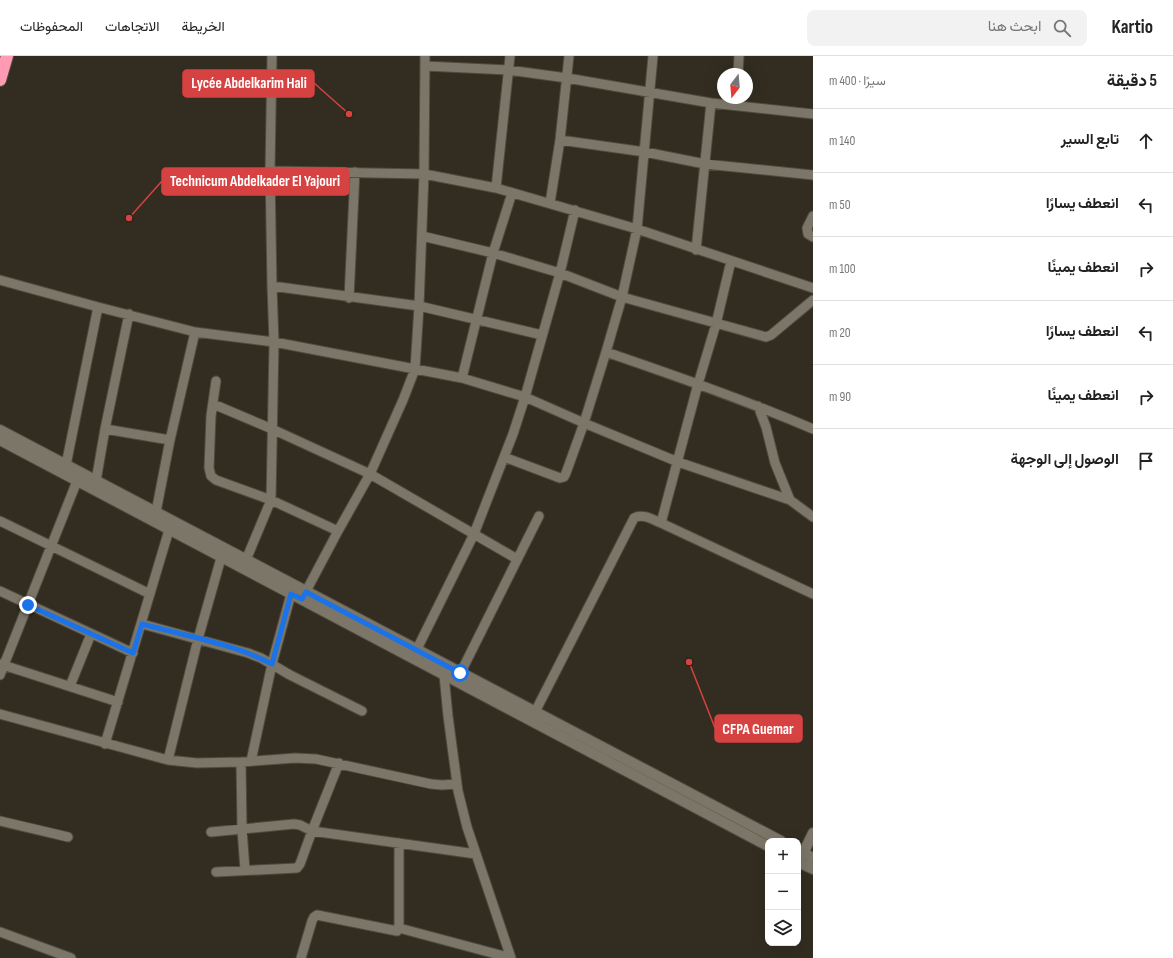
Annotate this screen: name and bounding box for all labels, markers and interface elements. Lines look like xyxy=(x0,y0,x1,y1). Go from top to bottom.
search box xyxy=(807,10,1087,46)
text: Kartio xyxy=(1111,16,1153,39)
text: ابحث هنا xyxy=(988,17,1041,36)
icon: search xyxy=(1051,17,1073,39)
text: المحفوظات xyxy=(20,18,83,35)
text: الاتجاهات xyxy=(105,18,159,35)
text: الخريطة xyxy=(181,18,225,35)
north arrow xyxy=(717,68,753,104)
callout: Lycée Abdelkarim Hali xyxy=(183,70,314,97)
text: 5 دقيقة xyxy=(1107,71,1157,91)
text: سيرًا · 400 m xyxy=(829,73,886,89)
text: Lycée Abdelkarim Hali xyxy=(191,74,307,93)
text: تابع السير xyxy=(1061,130,1119,149)
icon: ahead xyxy=(1135,130,1157,152)
text: 140 m xyxy=(829,133,855,149)
callout: Technicum Abdelkader El Yajouri xyxy=(162,168,349,195)
text: Technicum Abdelkader El Yajouri xyxy=(170,172,340,191)
text: انعطف يسارًا xyxy=(1046,194,1119,213)
icon: left xyxy=(1135,194,1157,216)
text: 50 m xyxy=(829,197,850,213)
text: انعطف يمينًا xyxy=(1048,258,1119,277)
icon: right xyxy=(1135,258,1157,280)
text: 100 m xyxy=(829,261,856,277)
text: انعطف يسارًا xyxy=(1046,322,1119,341)
icon: left xyxy=(1135,322,1157,344)
text: 20 m xyxy=(829,325,851,341)
text: انعطف يمينًا xyxy=(1048,386,1119,405)
icon: right xyxy=(1135,386,1157,408)
text: 90 m xyxy=(829,389,851,405)
text: الوصول إلى الوجهة xyxy=(1011,450,1119,469)
icon: arrive xyxy=(1135,450,1157,472)
route end xyxy=(19,596,37,614)
route start xyxy=(451,664,469,682)
callout: CFPA Guemar xyxy=(715,715,802,742)
text: CFPA Guemar xyxy=(722,720,794,739)
map controls xyxy=(765,838,801,946)
button: + xyxy=(765,838,801,874)
button: − xyxy=(765,874,801,910)
button: layers xyxy=(765,910,801,946)

